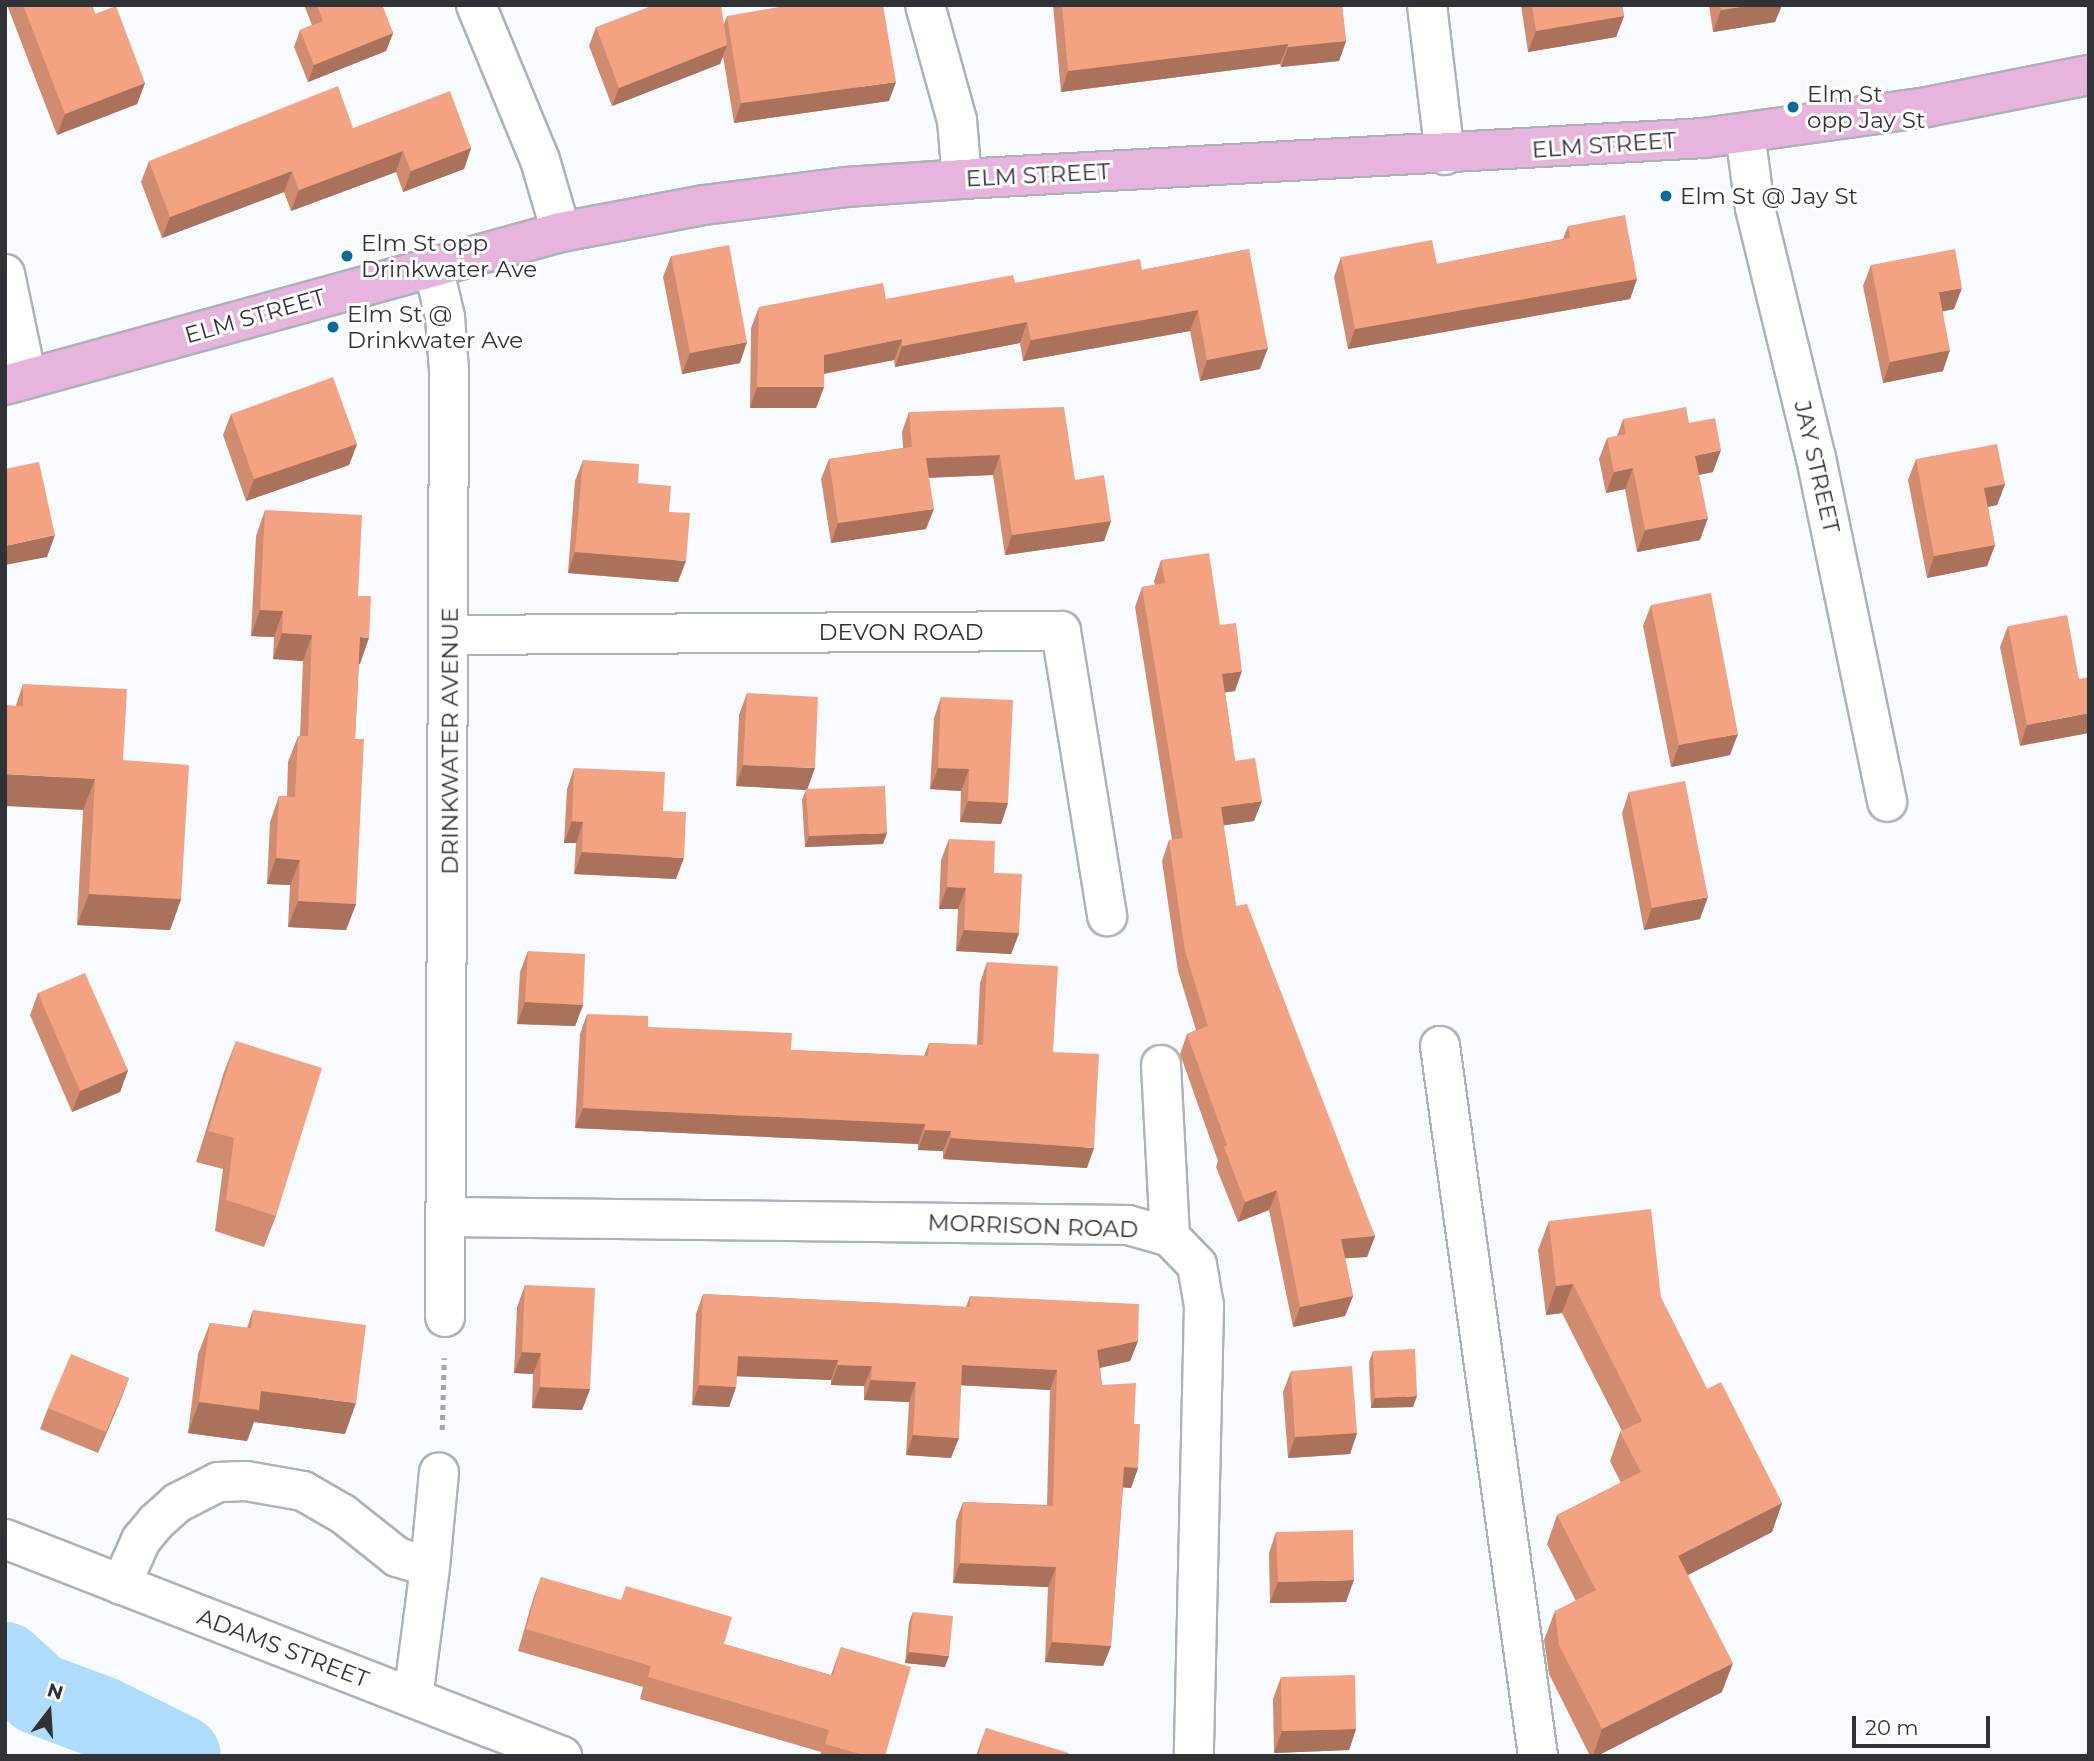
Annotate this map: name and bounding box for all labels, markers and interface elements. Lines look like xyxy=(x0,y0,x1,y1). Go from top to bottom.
place label: Elm St opp Jay St xyxy=(1807,80,1925,134)
marker: Elm St opp Jay St xyxy=(1785,99,1801,115)
street label: ELM STREET xyxy=(1531,126,1677,164)
street label: ELM STREET xyxy=(965,157,1111,193)
place label: Elm St @ Jay St xyxy=(1680,182,1858,210)
marker: Elm St @ Jay St xyxy=(1658,188,1674,204)
place label: Elm St opp Drinkwater Ave xyxy=(361,229,537,283)
marker: Elm St opp Drinkwater Ave xyxy=(339,248,355,264)
street label: ELM STREET xyxy=(182,283,328,349)
place label: Elm St @ Drinkwater Ave xyxy=(347,300,523,354)
marker: Elm St @ Drinkwater Ave xyxy=(325,319,341,335)
street label: JAY STREET xyxy=(1788,398,1846,536)
street label: DRINKWATER AVENUE xyxy=(436,607,464,875)
street label: DEVON ROAD xyxy=(819,618,983,646)
street label: MORRISON ROAD xyxy=(927,1209,1139,1243)
street label: ADAMS STREET xyxy=(193,1603,373,1693)
north arrow xyxy=(14,1677,84,1747)
text: N xyxy=(45,1678,66,1705)
scale bar xyxy=(1856,1702,1994,1746)
text: 20 m xyxy=(1865,1715,1919,1740)

